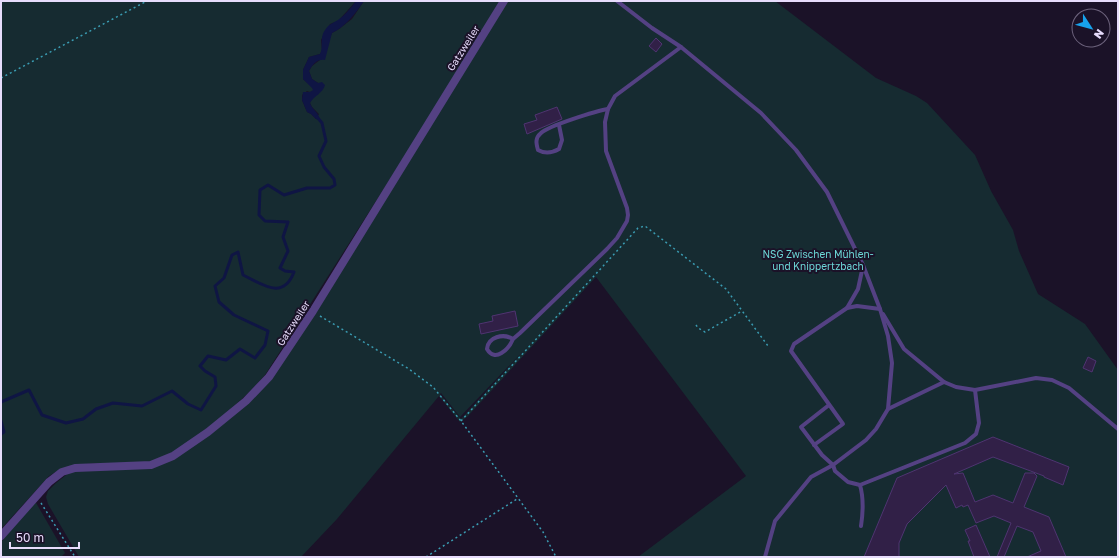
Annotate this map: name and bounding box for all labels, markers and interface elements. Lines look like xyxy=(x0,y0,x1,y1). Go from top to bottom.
north arrow xyxy=(1071,8,1111,48)
street label: Gatzweiler xyxy=(444,23,482,73)
text: N xyxy=(1092,27,1107,41)
park label: NSG Zwischen Mühlen- und Knippertzbach xyxy=(762,248,874,272)
street label: Gatzweiler xyxy=(274,298,312,348)
scale bar xyxy=(10,524,79,550)
text: 50 m xyxy=(16,530,44,545)

